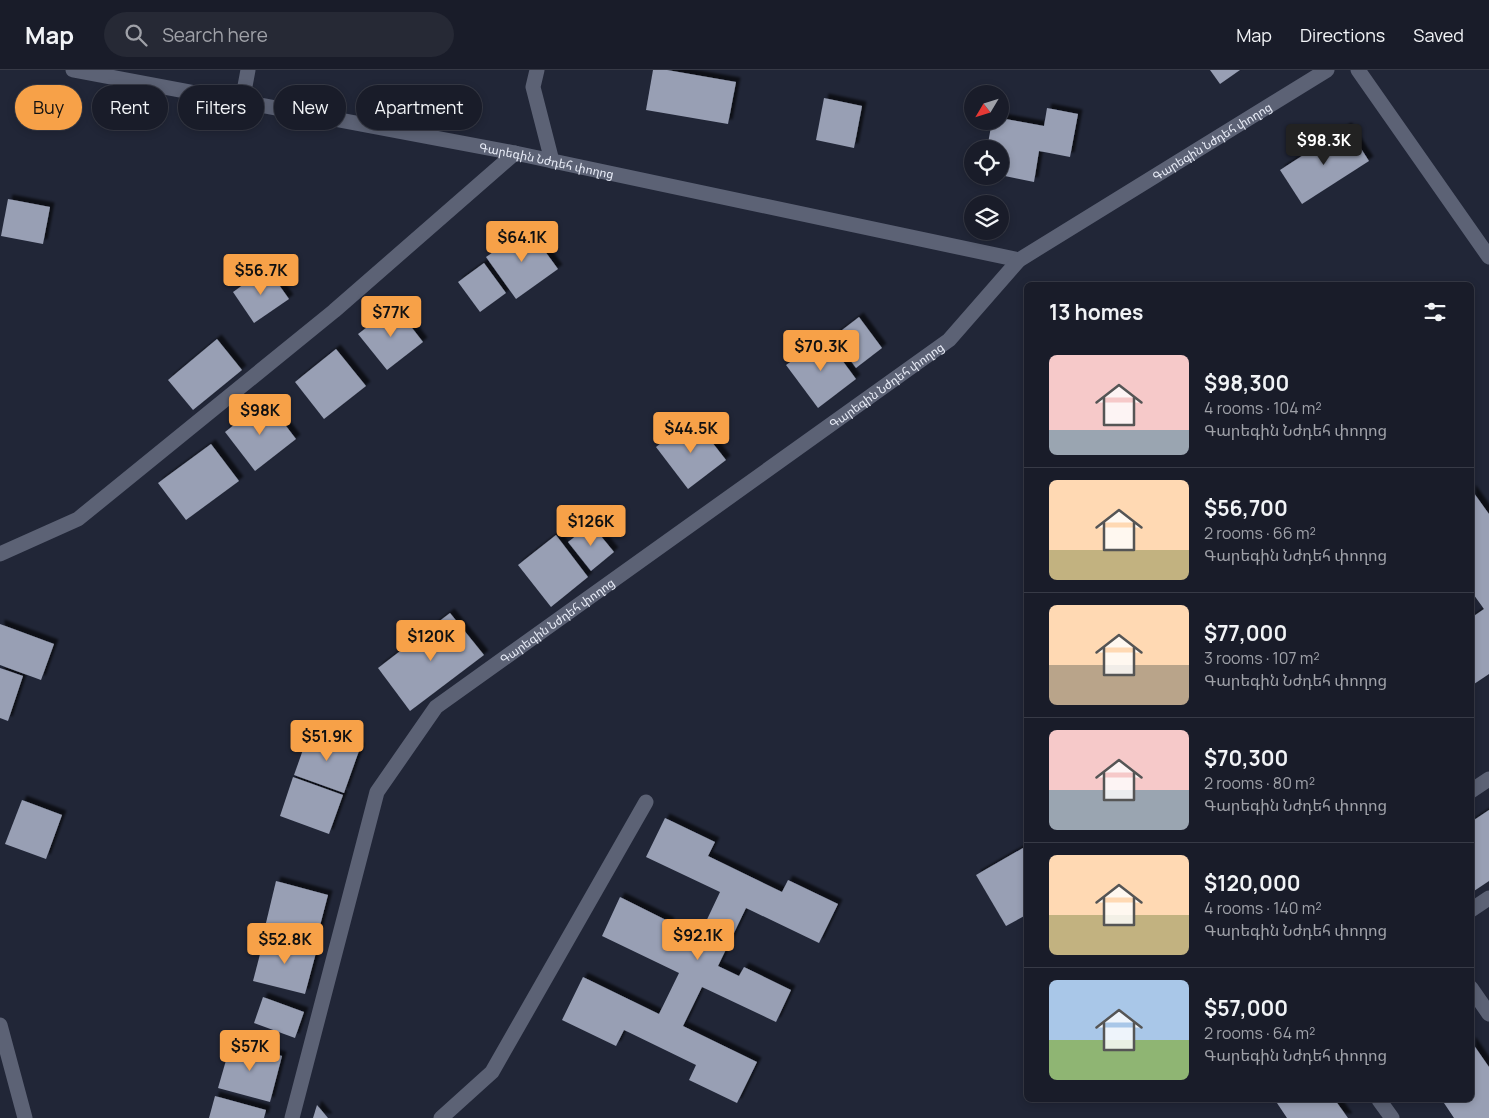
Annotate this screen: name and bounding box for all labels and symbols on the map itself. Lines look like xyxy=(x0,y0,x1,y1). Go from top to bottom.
north arrow xyxy=(964,85,1009,130)
street label: Գարեգին Նժդեհ փողոց xyxy=(1149,98,1275,184)
pin: $98.3K xyxy=(1283,124,1365,166)
street label: Գարեգին Նժդեհ փողոց xyxy=(478,138,616,182)
pin: $64.1K xyxy=(481,220,563,263)
pin: $56.7K xyxy=(220,254,302,296)
pin: $77K xyxy=(361,296,421,338)
pin: $70.3K xyxy=(780,330,862,372)
street label: Գարեգին Նժդեհ փողոց xyxy=(825,338,947,432)
pin: $98K xyxy=(230,394,290,436)
pin: $44.5K xyxy=(650,412,732,454)
pin: $126K xyxy=(556,504,626,547)
street label: Գարեգին Նժդեհ փողոց xyxy=(496,574,618,667)
pin: $120K xyxy=(396,620,466,662)
pin: $51.9K xyxy=(286,720,368,762)
pin: $92.1K xyxy=(657,918,739,961)
pin: $52.8K xyxy=(244,922,326,965)
pin: $57K xyxy=(220,1030,280,1072)

